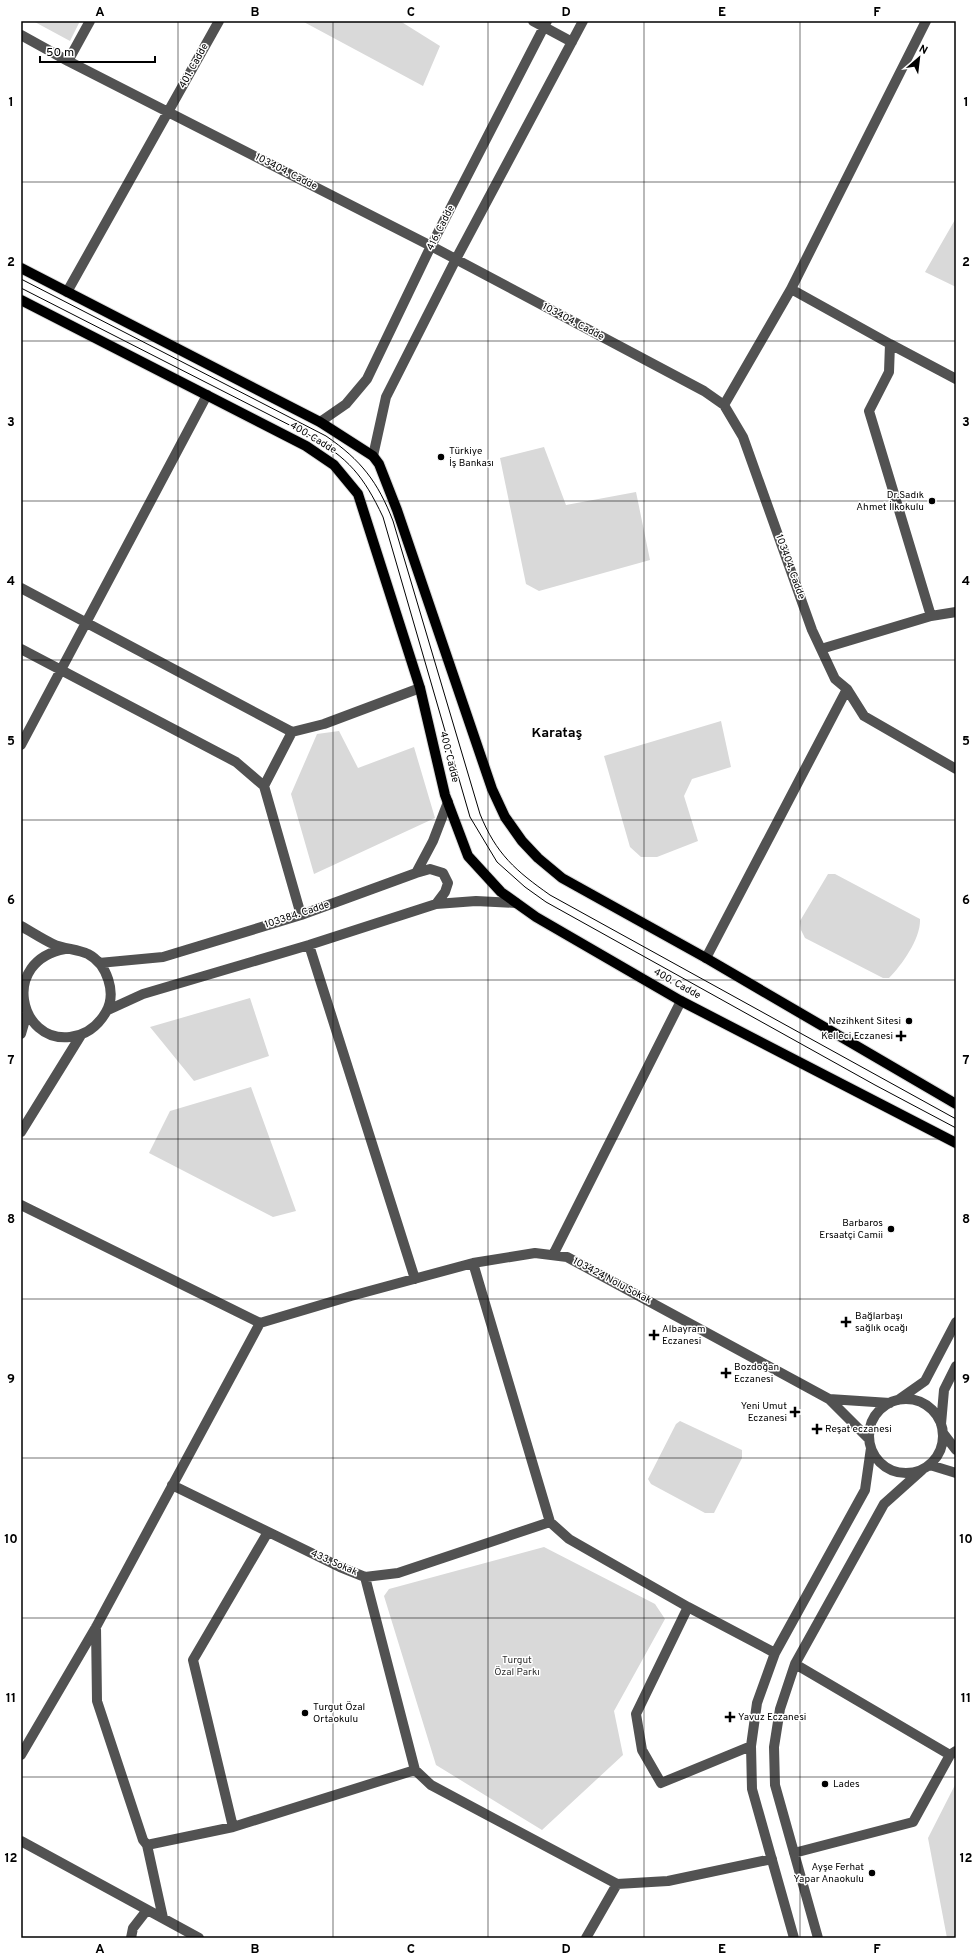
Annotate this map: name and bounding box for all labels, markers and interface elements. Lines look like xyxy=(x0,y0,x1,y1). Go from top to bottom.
text: A xyxy=(95,5,105,21)
text: B xyxy=(251,5,260,21)
text: C xyxy=(407,5,415,21)
text: D xyxy=(561,5,571,21)
text: E xyxy=(718,5,726,21)
text: F xyxy=(873,5,881,21)
scale bar xyxy=(40,38,155,64)
north arrow xyxy=(899,38,939,78)
street label: 401. Cadde xyxy=(176,41,212,91)
text: N xyxy=(916,42,930,58)
text: 50 m xyxy=(46,45,74,61)
text: 1 xyxy=(8,95,14,111)
text: 1 xyxy=(963,95,969,111)
street label: 103404. Cadde xyxy=(253,151,319,193)
street label: 416. Cadde xyxy=(424,203,458,253)
text: 2 xyxy=(7,255,15,271)
text: 2 xyxy=(962,255,970,271)
street label: 103404. Cadde xyxy=(540,300,606,344)
text: 3 xyxy=(7,415,15,431)
text: 3 xyxy=(962,415,970,431)
street label: 400. Cadde xyxy=(287,419,339,457)
place label: Türkiye İş Bankası xyxy=(449,445,494,470)
marker: Türkiye İş Bankası xyxy=(436,452,446,462)
place label: Dr.Sadık Ahmet İlkokulu xyxy=(856,489,924,514)
marker: Dr.Sadık Ahmet İlkokulu xyxy=(927,496,937,506)
street label: 103404. Cadde xyxy=(772,533,808,601)
text: 4 xyxy=(7,574,15,590)
text: 4 xyxy=(962,574,970,590)
district label: Karataş xyxy=(532,725,582,742)
street label: 400. Cadde xyxy=(436,730,462,784)
text: 5 xyxy=(7,734,15,750)
text: 5 xyxy=(962,734,970,750)
text: 6 xyxy=(7,893,15,909)
text: 6 xyxy=(962,893,970,909)
street label: 103384. Cadde xyxy=(263,898,331,932)
street label: 400. Cadde xyxy=(651,966,703,1002)
place label: Nezihkent Sitesi xyxy=(829,1015,901,1028)
marker: Nezihkent Sitesi xyxy=(904,1016,914,1026)
place label: Kelleci Eczanesi xyxy=(821,1030,893,1043)
marker: Kelleci Eczanesi xyxy=(896,1031,906,1041)
text: 7 xyxy=(8,1053,15,1069)
text: 7 xyxy=(963,1053,970,1069)
text: 8 xyxy=(7,1212,15,1228)
text: 8 xyxy=(962,1212,970,1228)
place label: Barbaros Ersaatçi Camii xyxy=(819,1217,883,1242)
marker: Barbaros Ersaatçi Camii xyxy=(886,1224,896,1234)
street label: 103424 Nolu Sokak xyxy=(570,1255,654,1307)
place label: Bağlarbaşı sağlık ocağı xyxy=(855,1310,908,1335)
marker: Bağlarbaşı sağlık ocağı xyxy=(840,1316,852,1328)
place label: Albayram Eczanesi xyxy=(662,1323,705,1348)
marker: Albayram Eczanesi xyxy=(649,1330,659,1340)
place label: Bozdoğan Eczanesi xyxy=(734,1361,779,1386)
marker: Bozdoğan Eczanesi xyxy=(721,1368,731,1378)
text: 9 xyxy=(7,1372,15,1388)
text: 9 xyxy=(962,1372,970,1388)
place label: Yeni Umut Eczanesi xyxy=(741,1400,787,1425)
marker: Yeni Umut Eczanesi xyxy=(790,1407,800,1417)
place label: Reşat eczanesi xyxy=(825,1423,892,1436)
marker: Reşat eczanesi xyxy=(812,1424,822,1434)
text: 10 xyxy=(4,1532,18,1548)
text: 10 xyxy=(959,1532,973,1548)
street label: 433. Sokak xyxy=(309,1547,359,1579)
park label: Turgut Özal Parkı xyxy=(494,1654,540,1679)
text: 11 xyxy=(6,1691,16,1707)
text: 11 xyxy=(961,1691,971,1707)
place label: Turgut Özal Ortaokulu xyxy=(313,1701,365,1726)
marker: Turgut Özal Ortaokulu xyxy=(300,1708,310,1718)
place label: Yavuz Eczanesi xyxy=(738,1711,806,1724)
marker: Yavuz Eczanesi xyxy=(725,1712,735,1722)
place label: Lades xyxy=(833,1778,860,1791)
marker: Lades xyxy=(820,1779,830,1789)
text: 12 xyxy=(4,1851,18,1867)
text: 12 xyxy=(959,1851,973,1867)
place label: Ayşe Ferhat Yapar Anaokulu xyxy=(793,1861,864,1886)
marker: Ayşe Ferhat Yapar Anaokulu xyxy=(867,1868,877,1878)
text: A xyxy=(95,1942,105,1958)
text: B xyxy=(251,1942,260,1958)
text: C xyxy=(407,1942,415,1958)
text: D xyxy=(561,1942,571,1958)
text: E xyxy=(718,1942,726,1958)
text: F xyxy=(873,1942,881,1958)

